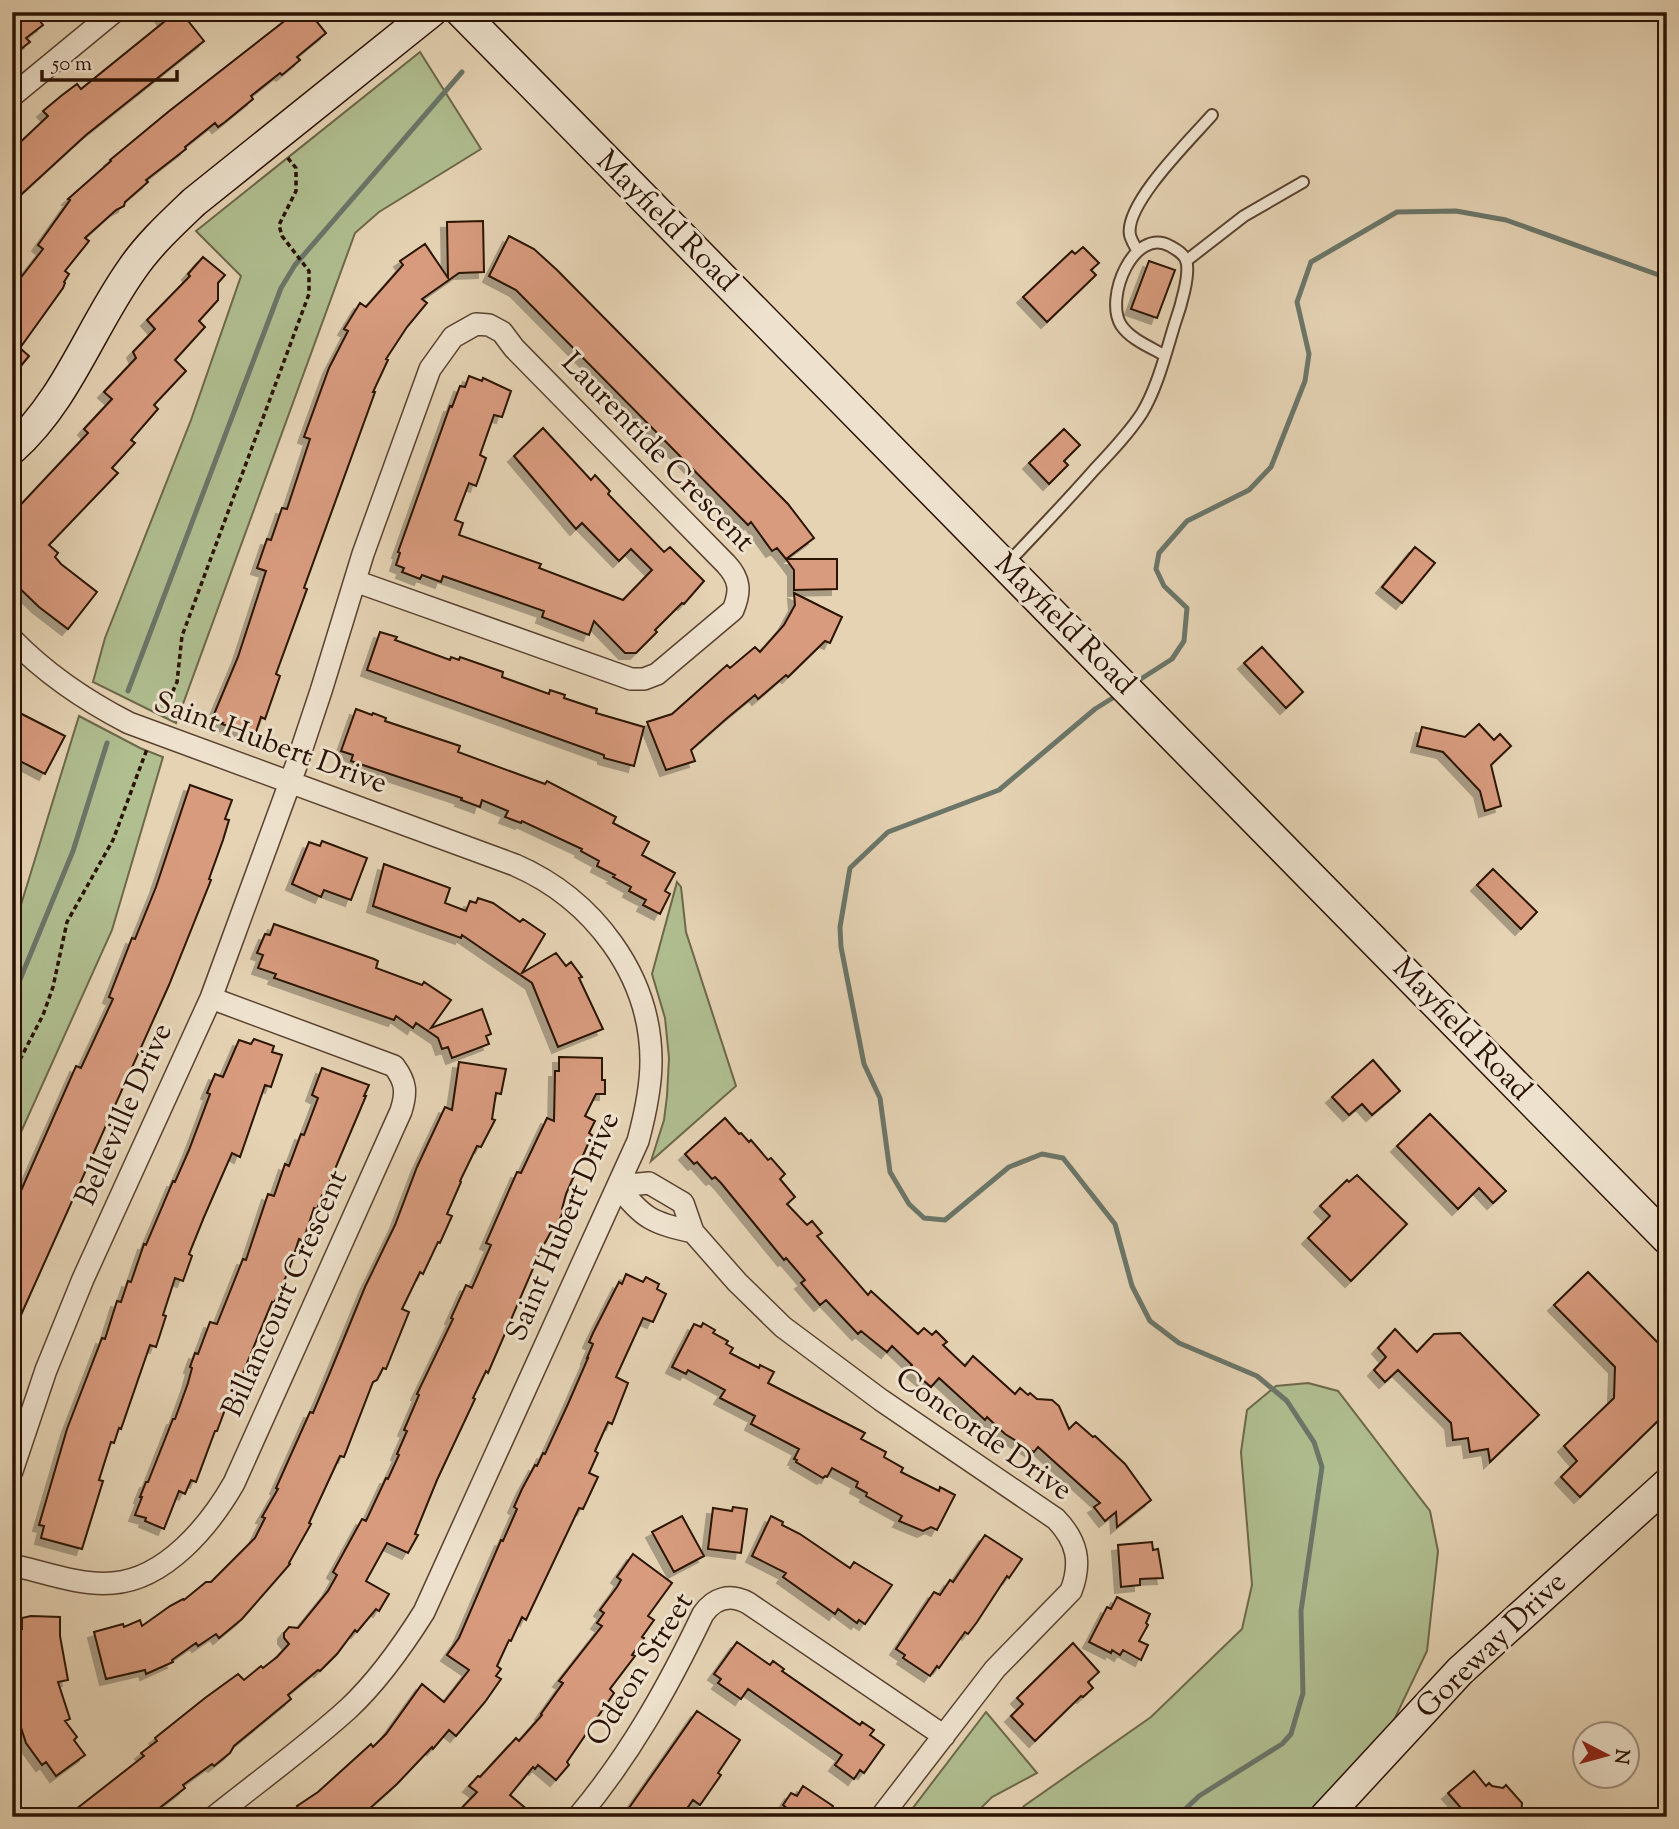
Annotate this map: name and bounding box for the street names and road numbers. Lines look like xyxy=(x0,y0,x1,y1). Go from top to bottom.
street label: Mayfield Road xyxy=(585,141,747,303)
street label: Laurentide Crescent xyxy=(550,343,764,563)
street label: Mayfield Road xyxy=(983,544,1145,706)
street label: Saint Hubert Drive xyxy=(147,682,393,806)
street label: Mayfield Road xyxy=(1381,949,1541,1111)
street label: Belleville Drive xyxy=(66,1017,184,1213)
street label: Saint Hubert Drive xyxy=(496,1106,632,1348)
street label: Billancourt Crescent xyxy=(212,1163,360,1425)
street label: Concorde Drive xyxy=(886,1358,1080,1512)
street label: Goreway Drive xyxy=(1407,1563,1577,1729)
street label: Odeon Street xyxy=(577,1585,705,1755)

